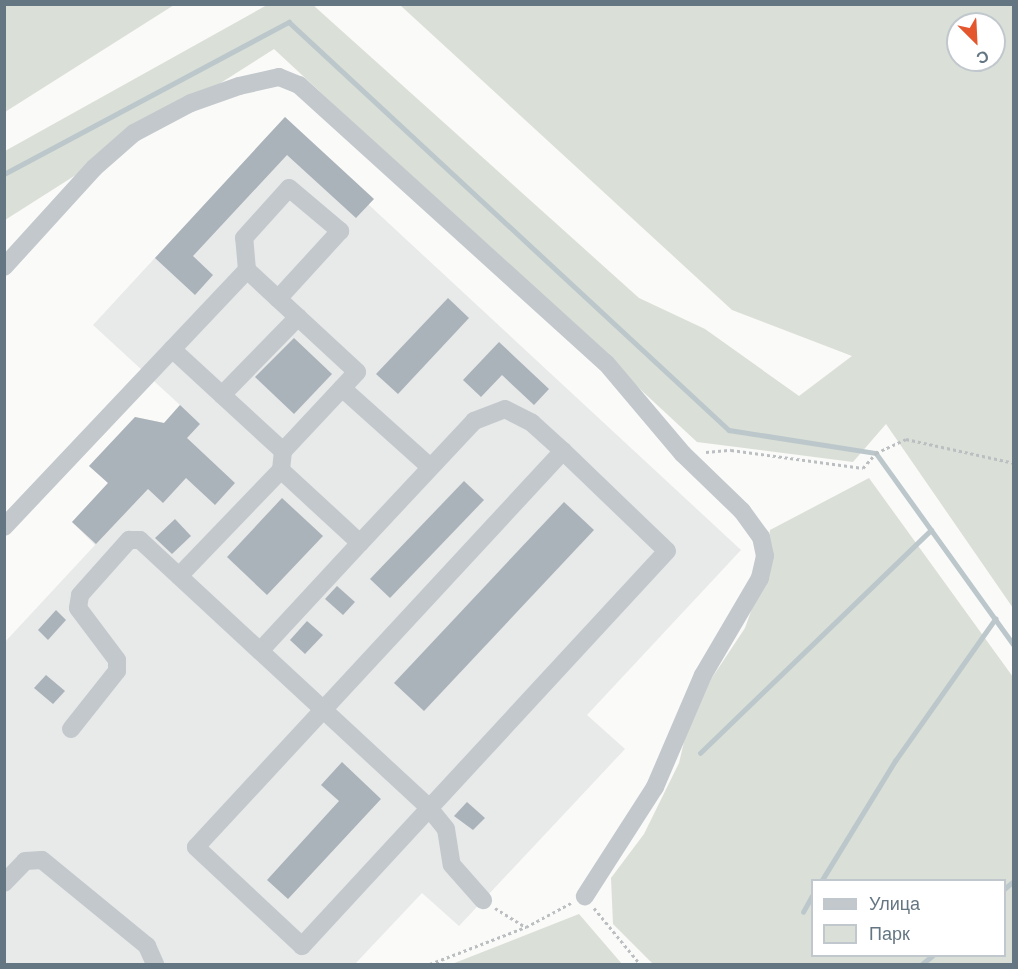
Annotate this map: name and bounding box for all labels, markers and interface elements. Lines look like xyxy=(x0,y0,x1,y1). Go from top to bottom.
north arrow xyxy=(946,12,1006,72)
text: С xyxy=(974,46,992,68)
legend xyxy=(811,879,1006,957)
text: Улица xyxy=(869,893,920,914)
text: Парк xyxy=(869,923,910,944)

